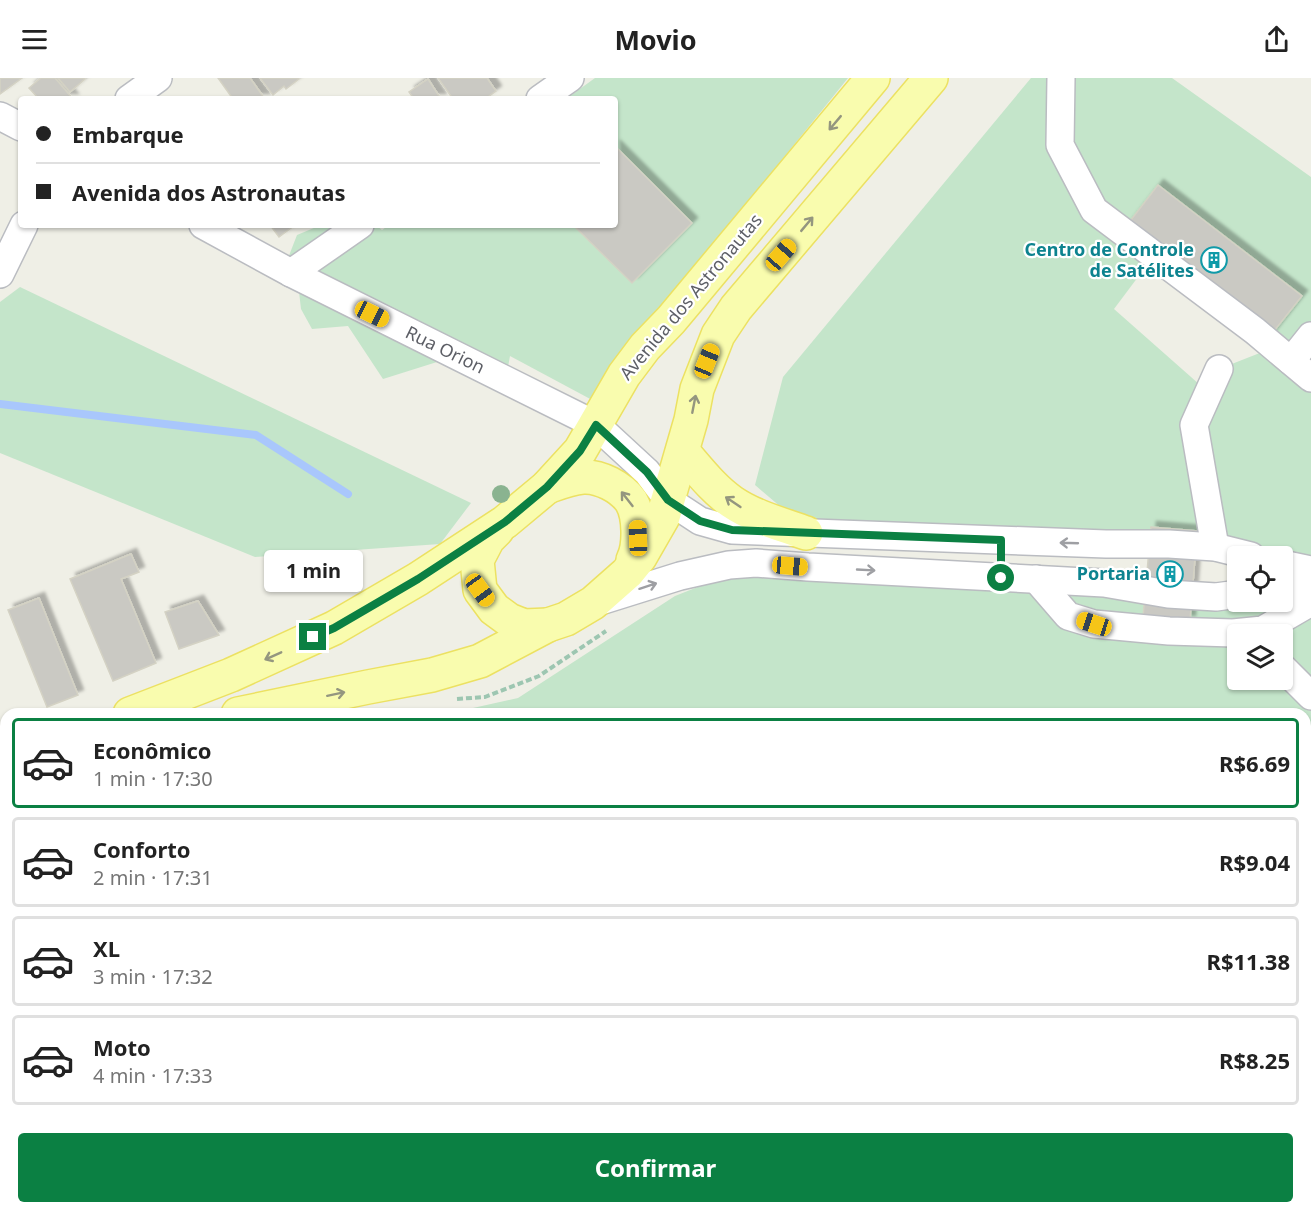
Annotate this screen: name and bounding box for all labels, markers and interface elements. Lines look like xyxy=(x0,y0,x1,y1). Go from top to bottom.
text: Movio xyxy=(614,21,697,58)
icon: menu xyxy=(18,23,51,56)
icon: share xyxy=(1260,23,1293,56)
one-way arrow xyxy=(828,115,842,130)
text: Embarque xyxy=(72,119,184,149)
text: Avenida dos Astronautas xyxy=(72,177,346,207)
street label: Avenida dos Astronautas xyxy=(614,208,767,384)
one-way arrow xyxy=(800,217,814,232)
car xyxy=(762,236,800,274)
place label: Centro de Controle de Satélites xyxy=(1024,237,1194,282)
building icon: Centro de Controle de Satélites xyxy=(1199,245,1229,275)
car xyxy=(352,298,392,330)
street label: Rua Orion xyxy=(402,320,489,379)
car xyxy=(692,341,722,381)
one-way arrow xyxy=(689,394,700,414)
one-way arrow xyxy=(620,491,633,507)
one-way arrow xyxy=(726,496,742,508)
car xyxy=(628,520,648,556)
one-way arrow xyxy=(1059,537,1079,548)
map controls xyxy=(1227,546,1293,690)
button: locate xyxy=(1227,546,1293,612)
callout: 1 min xyxy=(264,550,362,592)
car xyxy=(771,555,809,577)
text: 1 min xyxy=(286,557,341,584)
building icon: Portaria xyxy=(1155,559,1185,589)
place label: Portaria xyxy=(1077,561,1150,585)
route start xyxy=(987,564,1014,591)
one-way arrow xyxy=(856,565,876,576)
car xyxy=(462,570,498,610)
one-way arrow xyxy=(638,580,657,591)
car xyxy=(1074,610,1114,638)
route end xyxy=(299,623,326,650)
button: layers xyxy=(1227,624,1293,690)
one-way arrow xyxy=(264,650,282,662)
one-way arrow xyxy=(327,687,346,699)
text: Econômico xyxy=(93,735,212,765)
icon: car xyxy=(21,736,75,790)
text: R$6.69 xyxy=(1219,748,1290,778)
text: 1 min · 17:30 xyxy=(93,765,213,792)
text: Conforto xyxy=(93,834,191,864)
icon: car xyxy=(21,835,75,889)
text: R$9.04 xyxy=(1219,847,1290,877)
text: 2 min · 17:31 xyxy=(93,864,213,891)
text: XL xyxy=(93,933,120,963)
icon: car xyxy=(21,934,75,988)
text: R$11.38 xyxy=(1206,946,1290,976)
text: 3 min · 17:32 xyxy=(93,963,213,990)
text: Moto xyxy=(93,1032,151,1062)
icon: car xyxy=(21,1033,75,1087)
text: R$8.25 xyxy=(1219,1045,1290,1075)
text: 4 min · 17:33 xyxy=(93,1062,213,1089)
button: Confirmar xyxy=(18,1133,1293,1202)

